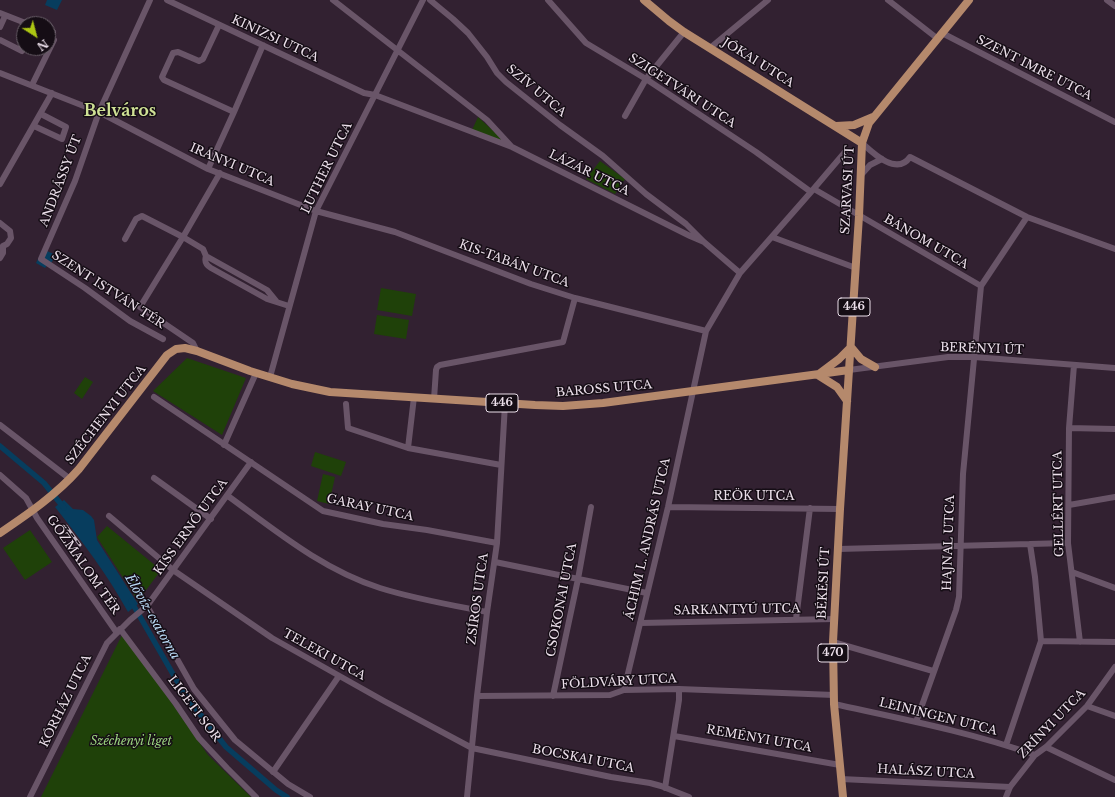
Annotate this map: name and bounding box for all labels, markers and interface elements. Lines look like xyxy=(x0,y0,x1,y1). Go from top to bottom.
street label: KINIZSI UTCA xyxy=(229,13,321,65)
north arrow xyxy=(16,16,56,56)
street label: SZENT IMRE UTCA xyxy=(974,33,1094,103)
street label: JÓKAI UTCA xyxy=(720,35,796,91)
text: N xyxy=(34,36,51,54)
street label: SZIGETVÁRI UTCA xyxy=(626,51,738,131)
street label: SZÍV UTCA xyxy=(503,62,569,120)
district label: Belváros xyxy=(84,101,156,121)
street label: LUTHER UTCA xyxy=(299,120,355,216)
street label: ANDRÁSSY ÚT xyxy=(37,133,85,229)
street label: IRÁNYI UTCA xyxy=(188,141,276,189)
street label: SZARVASI ÚT xyxy=(838,145,858,235)
street label: LÁZÁR UTCA xyxy=(546,147,632,199)
street label: BÁNOM UTCA xyxy=(881,212,971,272)
street label: KIS-TABÁN UTCA xyxy=(457,237,571,291)
street label: SZENT ISTVÁN TÉR xyxy=(49,248,167,332)
road number: 446 xyxy=(838,298,870,316)
street label: BERÉNYI ÚT xyxy=(940,340,1024,358)
street label: SZÉCHENYI UTCA xyxy=(63,363,149,467)
street label: BAROSS UTCA xyxy=(555,378,653,400)
road number: 446 xyxy=(486,394,518,412)
street label: GELLÉRT UTCA xyxy=(1051,451,1067,557)
street label: ÁCHIM L. ANDRÁS UTCA xyxy=(622,457,674,621)
street label: KISS ERNŐ UTCA xyxy=(151,476,231,578)
street label: REÖK UTCA xyxy=(714,490,794,504)
street label: GARAY UTCA xyxy=(325,492,415,524)
street label: HAJNAL UTCA xyxy=(940,495,958,591)
street label: GŐZMALOM TÉR xyxy=(43,513,123,617)
street label: CSOKONAI UTCA xyxy=(544,542,580,658)
street label: BÉKÉSI ÚT xyxy=(815,547,833,619)
street label: ZSÍROS UTCA xyxy=(464,552,492,646)
water label: Élővíz-csatorna xyxy=(121,572,183,662)
street label: SARKANTYÚ UTCA xyxy=(674,602,800,618)
street label: TELEKI UTCA xyxy=(280,626,368,684)
road number: 470 xyxy=(818,644,848,662)
street label: KÓRHÁZ UTCA xyxy=(37,652,95,750)
street label: FÖLDVÁRY UTCA xyxy=(561,672,677,692)
street label: LIGETI SOR xyxy=(164,673,224,745)
street label: ZRÍNYI UTCA xyxy=(1015,686,1089,762)
street label: LEININGEN UTCA xyxy=(878,695,998,739)
street label: REMÉNYI UTCA xyxy=(705,723,813,755)
park label: Széchenyi liget xyxy=(90,735,172,749)
street label: BOCSKAI UTCA xyxy=(531,742,635,776)
street label: HALÁSZ UTCA xyxy=(877,762,975,782)

